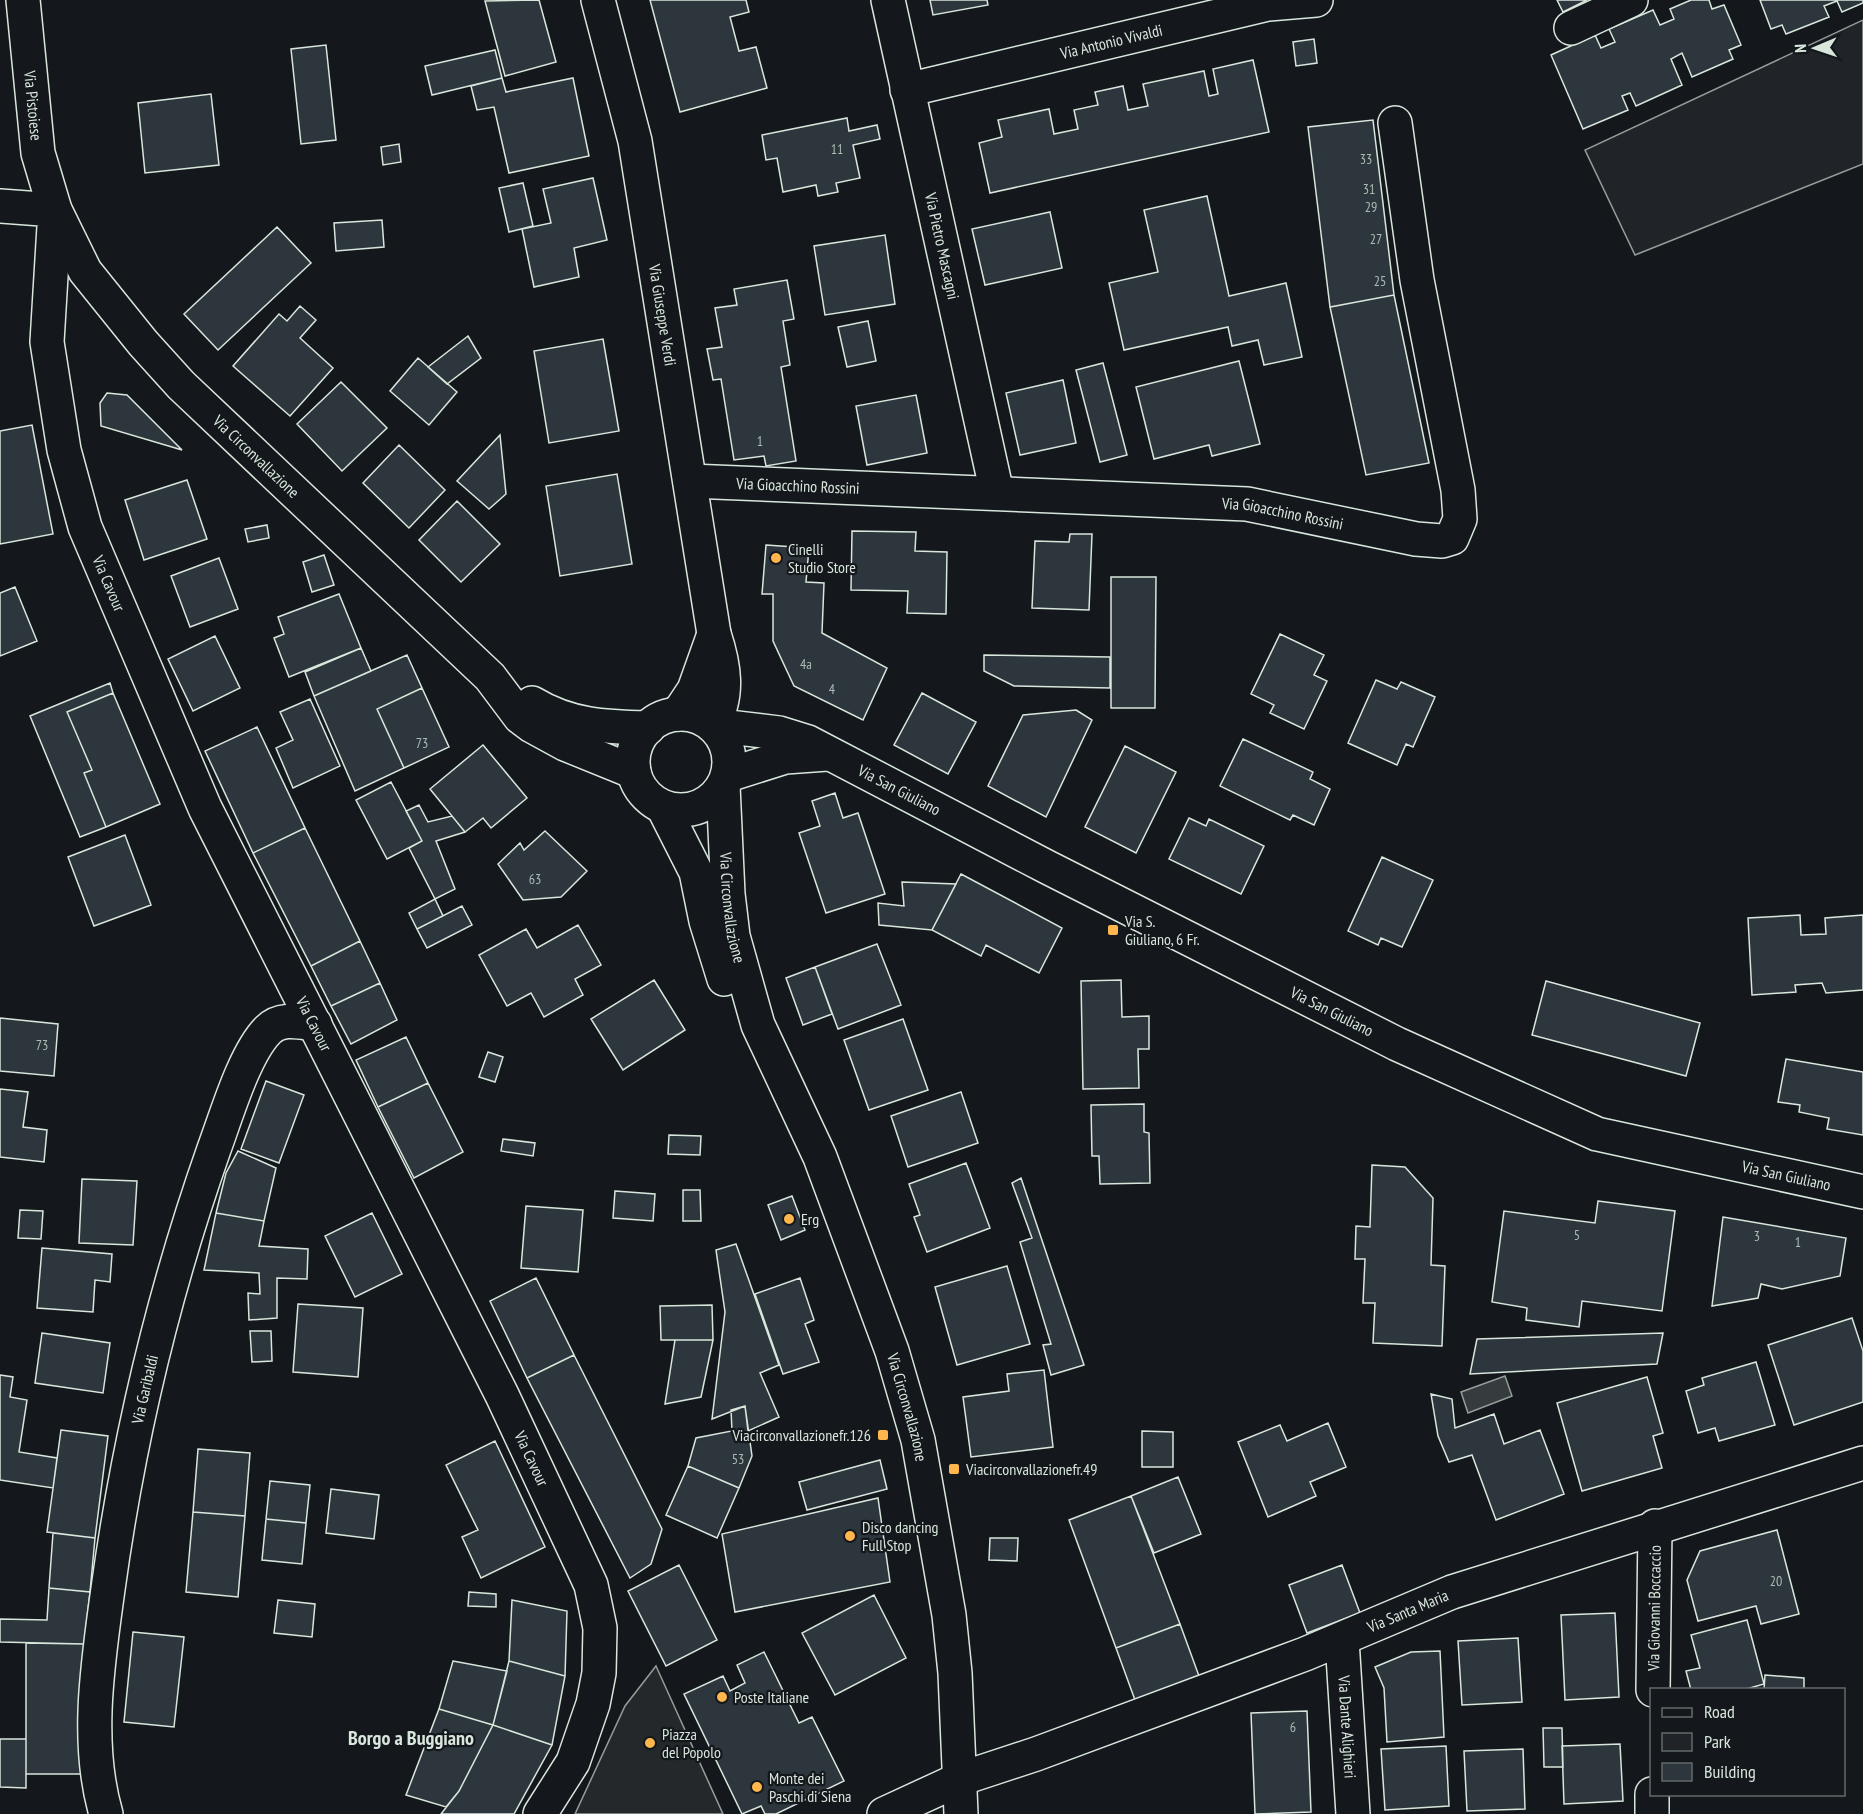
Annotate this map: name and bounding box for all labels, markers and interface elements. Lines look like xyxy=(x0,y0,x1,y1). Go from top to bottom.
north arrow xyxy=(1785,18,1845,78)
street label: Via Antonio Vivaldi xyxy=(1057,20,1164,63)
text: N xyxy=(1790,44,1810,53)
street label: Via Pistoiese xyxy=(20,69,47,141)
house number: 11 xyxy=(831,140,843,158)
house number: 33 xyxy=(1360,150,1372,168)
house number: 31 xyxy=(1363,180,1375,198)
street label: Via Pietro Mascagni xyxy=(921,190,964,301)
house number: 29 xyxy=(1365,198,1377,216)
house number: 27 xyxy=(1370,230,1382,248)
street label: Via Giuseppe Verdi xyxy=(645,262,681,367)
house number: 25 xyxy=(1374,272,1386,290)
street label: Via Circonvallazione xyxy=(208,410,304,502)
house number: 1 xyxy=(757,432,763,450)
street label: Via Gioacchino Rossini xyxy=(735,473,860,498)
street label: Via Gioacchino Rossini xyxy=(1221,493,1345,534)
place label: Cinelli Studio Store xyxy=(788,539,856,577)
marker: Cinelli Studio Store xyxy=(769,551,783,565)
street label: Via Cavour xyxy=(88,552,130,615)
house number: 4a xyxy=(800,655,812,673)
house number: 4 xyxy=(829,680,836,698)
house number: 73 xyxy=(416,734,428,752)
street label: Via San Giuliano xyxy=(854,760,944,820)
street label: Via Circonvallazione xyxy=(716,851,750,965)
house number: 63 xyxy=(529,870,541,888)
place label: Via S. Giuliano, 6 Fr. xyxy=(1124,911,1200,949)
marker: Via S. Giuliano, 6 Fr. xyxy=(1106,923,1120,937)
street label: Via San Giuliano xyxy=(1286,981,1377,1040)
street label: Via Cavour xyxy=(292,992,337,1055)
house number: 73 xyxy=(36,1036,48,1054)
street label: Via San Giuliano xyxy=(1739,1156,1833,1195)
place label: Erg xyxy=(801,1209,819,1229)
marker: Erg xyxy=(782,1212,796,1226)
house number: 5 xyxy=(1574,1226,1580,1244)
house number: 3 xyxy=(1754,1227,1760,1245)
house number: 1 xyxy=(1795,1233,1801,1251)
street label: Via Circonvallazione xyxy=(883,1350,932,1463)
street label: Via Garibaldi xyxy=(127,1352,162,1427)
place label: Viacirconvallazionefr.126 xyxy=(731,1425,871,1445)
street label: Via Cavour xyxy=(510,1427,553,1490)
marker: Viacirconvallazionefr.126 xyxy=(876,1428,890,1442)
house number: 53 xyxy=(732,1450,744,1468)
place label: Viacirconvallazionefr.49 xyxy=(965,1459,1097,1479)
marker: Viacirconvallazionefr.49 xyxy=(947,1462,961,1476)
place label: Disco dancing Full Stop xyxy=(862,1517,938,1555)
marker: Disco dancing Full Stop xyxy=(843,1529,857,1543)
street label: Via Giovanni Boccaccio xyxy=(1643,1545,1665,1672)
house number: 20 xyxy=(1770,1572,1782,1590)
street label: Via Santa Maria xyxy=(1363,1585,1451,1637)
street label: Via Dante Alighieri xyxy=(1334,1674,1361,1779)
place label: Poste Italiane xyxy=(734,1687,809,1707)
legend xyxy=(1650,1688,1845,1796)
marker: Poste Italiane xyxy=(715,1690,729,1704)
text: Road xyxy=(1704,1700,1735,1723)
house number: 6 xyxy=(1290,1718,1296,1736)
place label: Piazza del Popolo xyxy=(662,1724,721,1762)
district label: Borgo a Buggiano xyxy=(348,1725,474,1751)
text: Park xyxy=(1704,1730,1731,1753)
marker: Piazza del Popolo xyxy=(643,1736,657,1750)
text: Building xyxy=(1704,1760,1756,1783)
place label: Monte dei Paschi di Siena xyxy=(769,1768,851,1806)
marker: Monte dei Paschi di Siena xyxy=(750,1780,764,1794)

